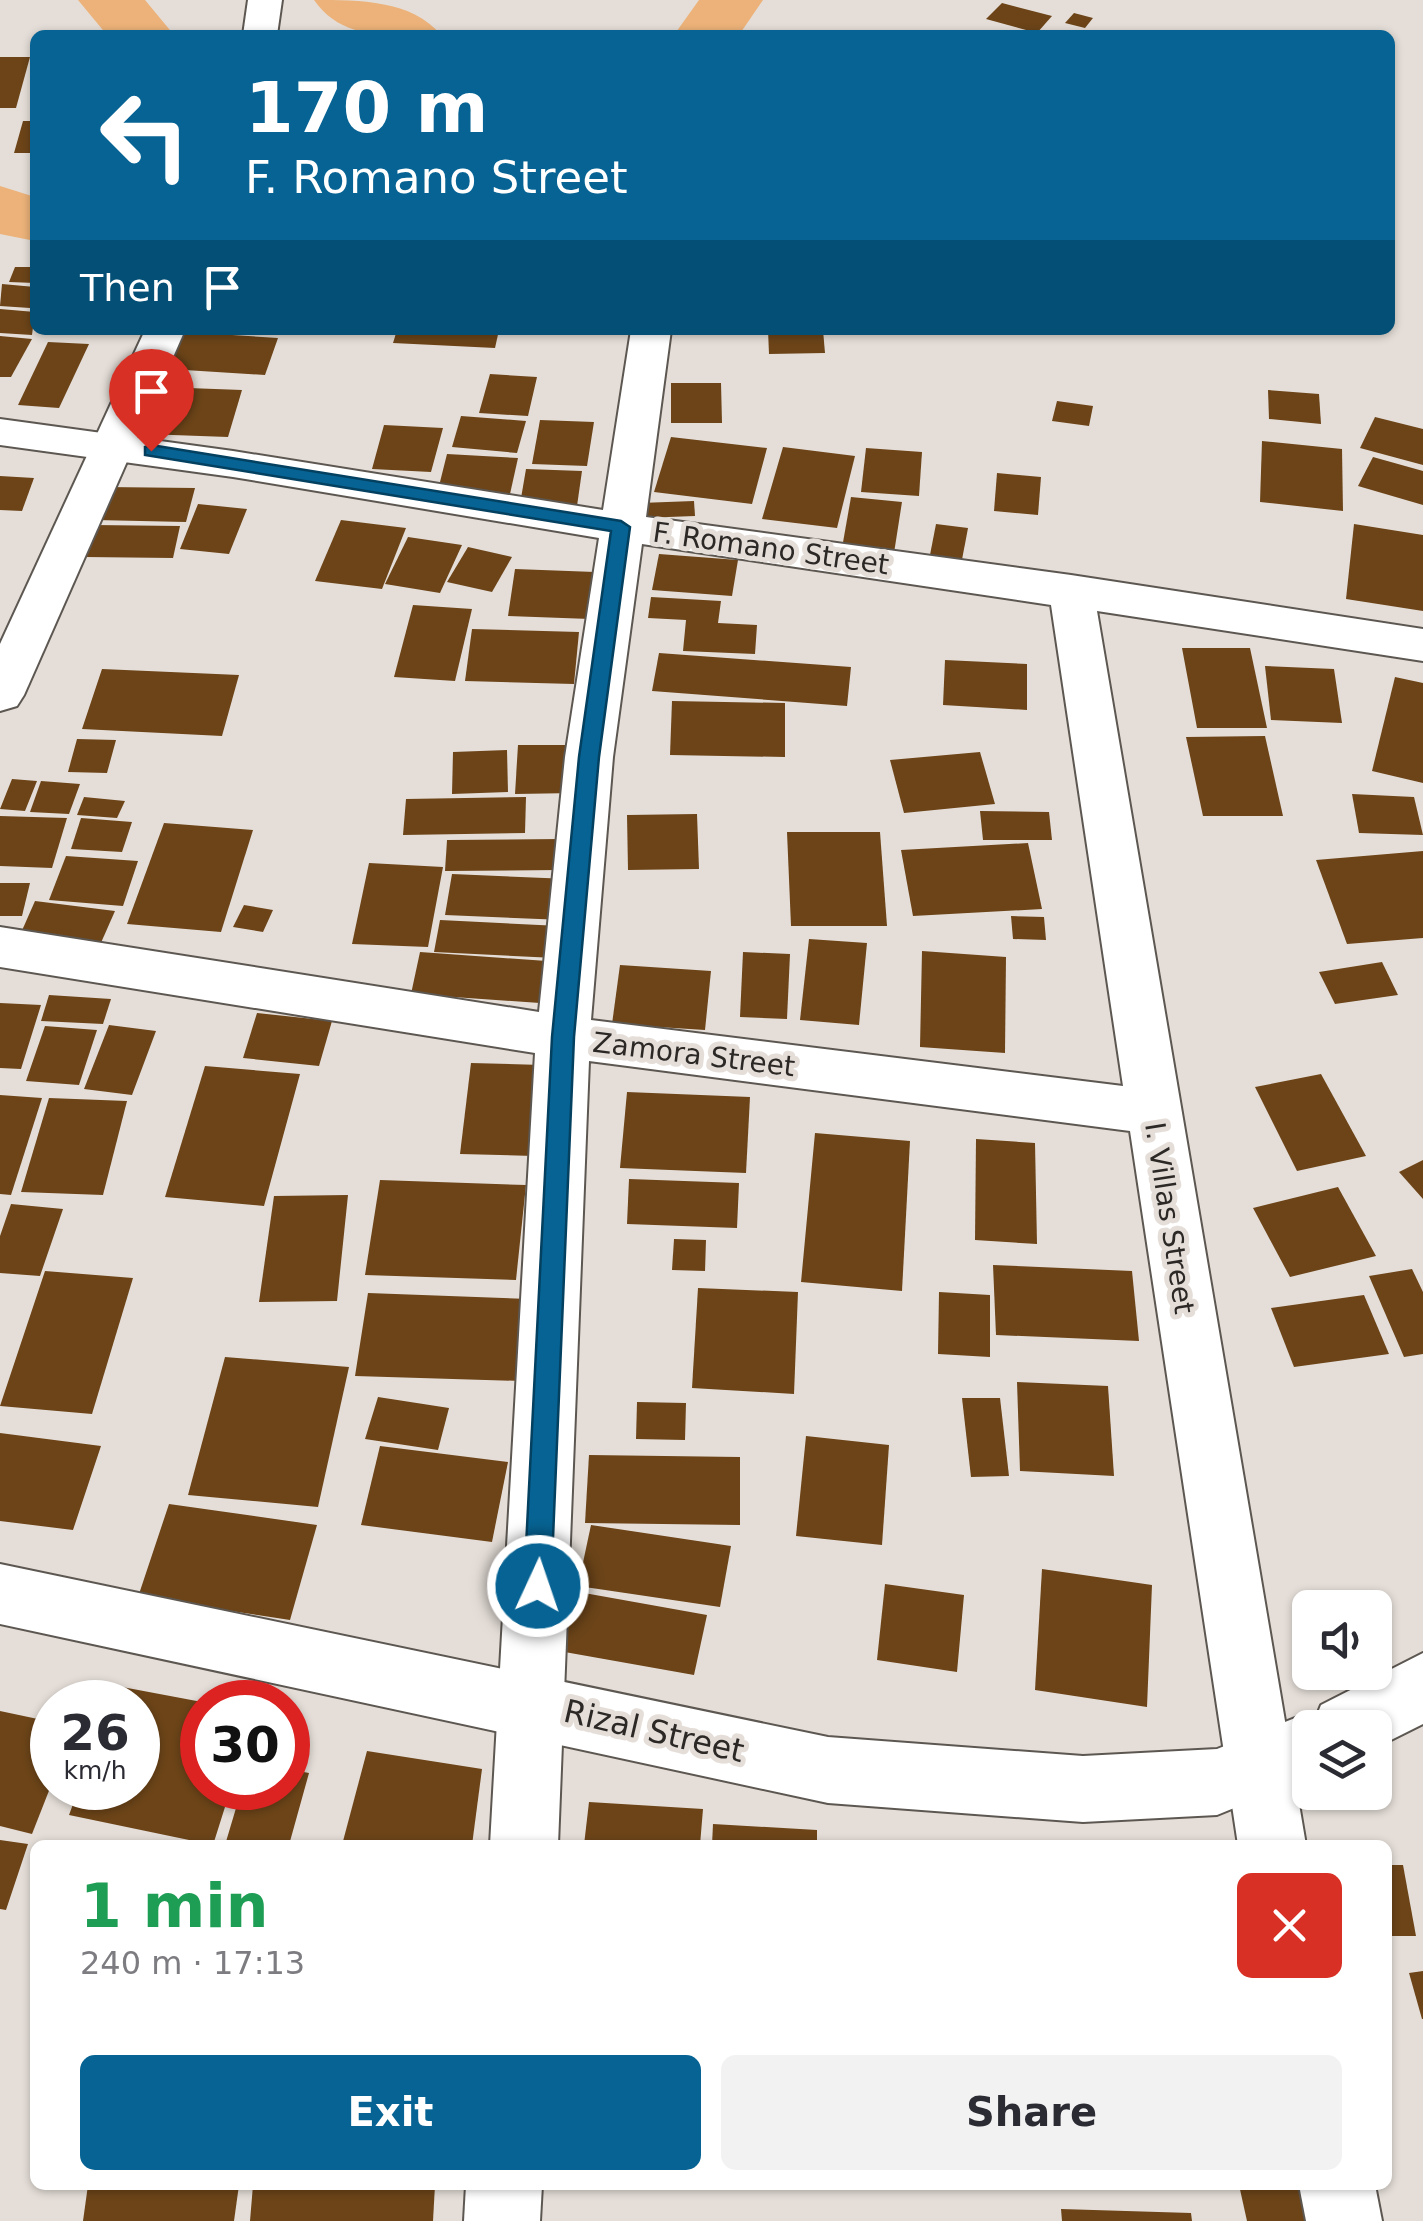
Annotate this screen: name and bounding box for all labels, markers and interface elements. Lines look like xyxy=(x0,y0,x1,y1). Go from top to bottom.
text: 170 m xyxy=(245,67,488,149)
icon: left xyxy=(80,70,210,200)
text: F. Romano Street xyxy=(245,151,628,204)
icon: arrive xyxy=(195,260,250,315)
text: Then xyxy=(80,266,175,310)
pin xyxy=(109,349,194,452)
icon: arrive xyxy=(124,364,179,419)
street label: F. Romano Street xyxy=(651,516,891,581)
street label: Zamora Street xyxy=(591,1026,797,1083)
street label: I. Villas Street xyxy=(1138,1120,1201,1316)
position arrow xyxy=(486,1534,590,1638)
map controls xyxy=(1292,1590,1392,1810)
button: sound xyxy=(1292,1590,1392,1690)
speed limit sign: 30 xyxy=(180,1680,310,1810)
street label: Rizal Street xyxy=(560,1692,748,1770)
text: 26 xyxy=(60,1704,130,1762)
button: layers xyxy=(1292,1710,1392,1810)
text: km/h xyxy=(63,1756,127,1785)
text: 1 min xyxy=(80,1871,268,1941)
button: close xyxy=(1237,1873,1342,1978)
text: 240 m · 17:13 xyxy=(80,1944,305,1982)
button: Exit xyxy=(80,2055,701,2170)
button: Share xyxy=(721,2055,1342,2170)

